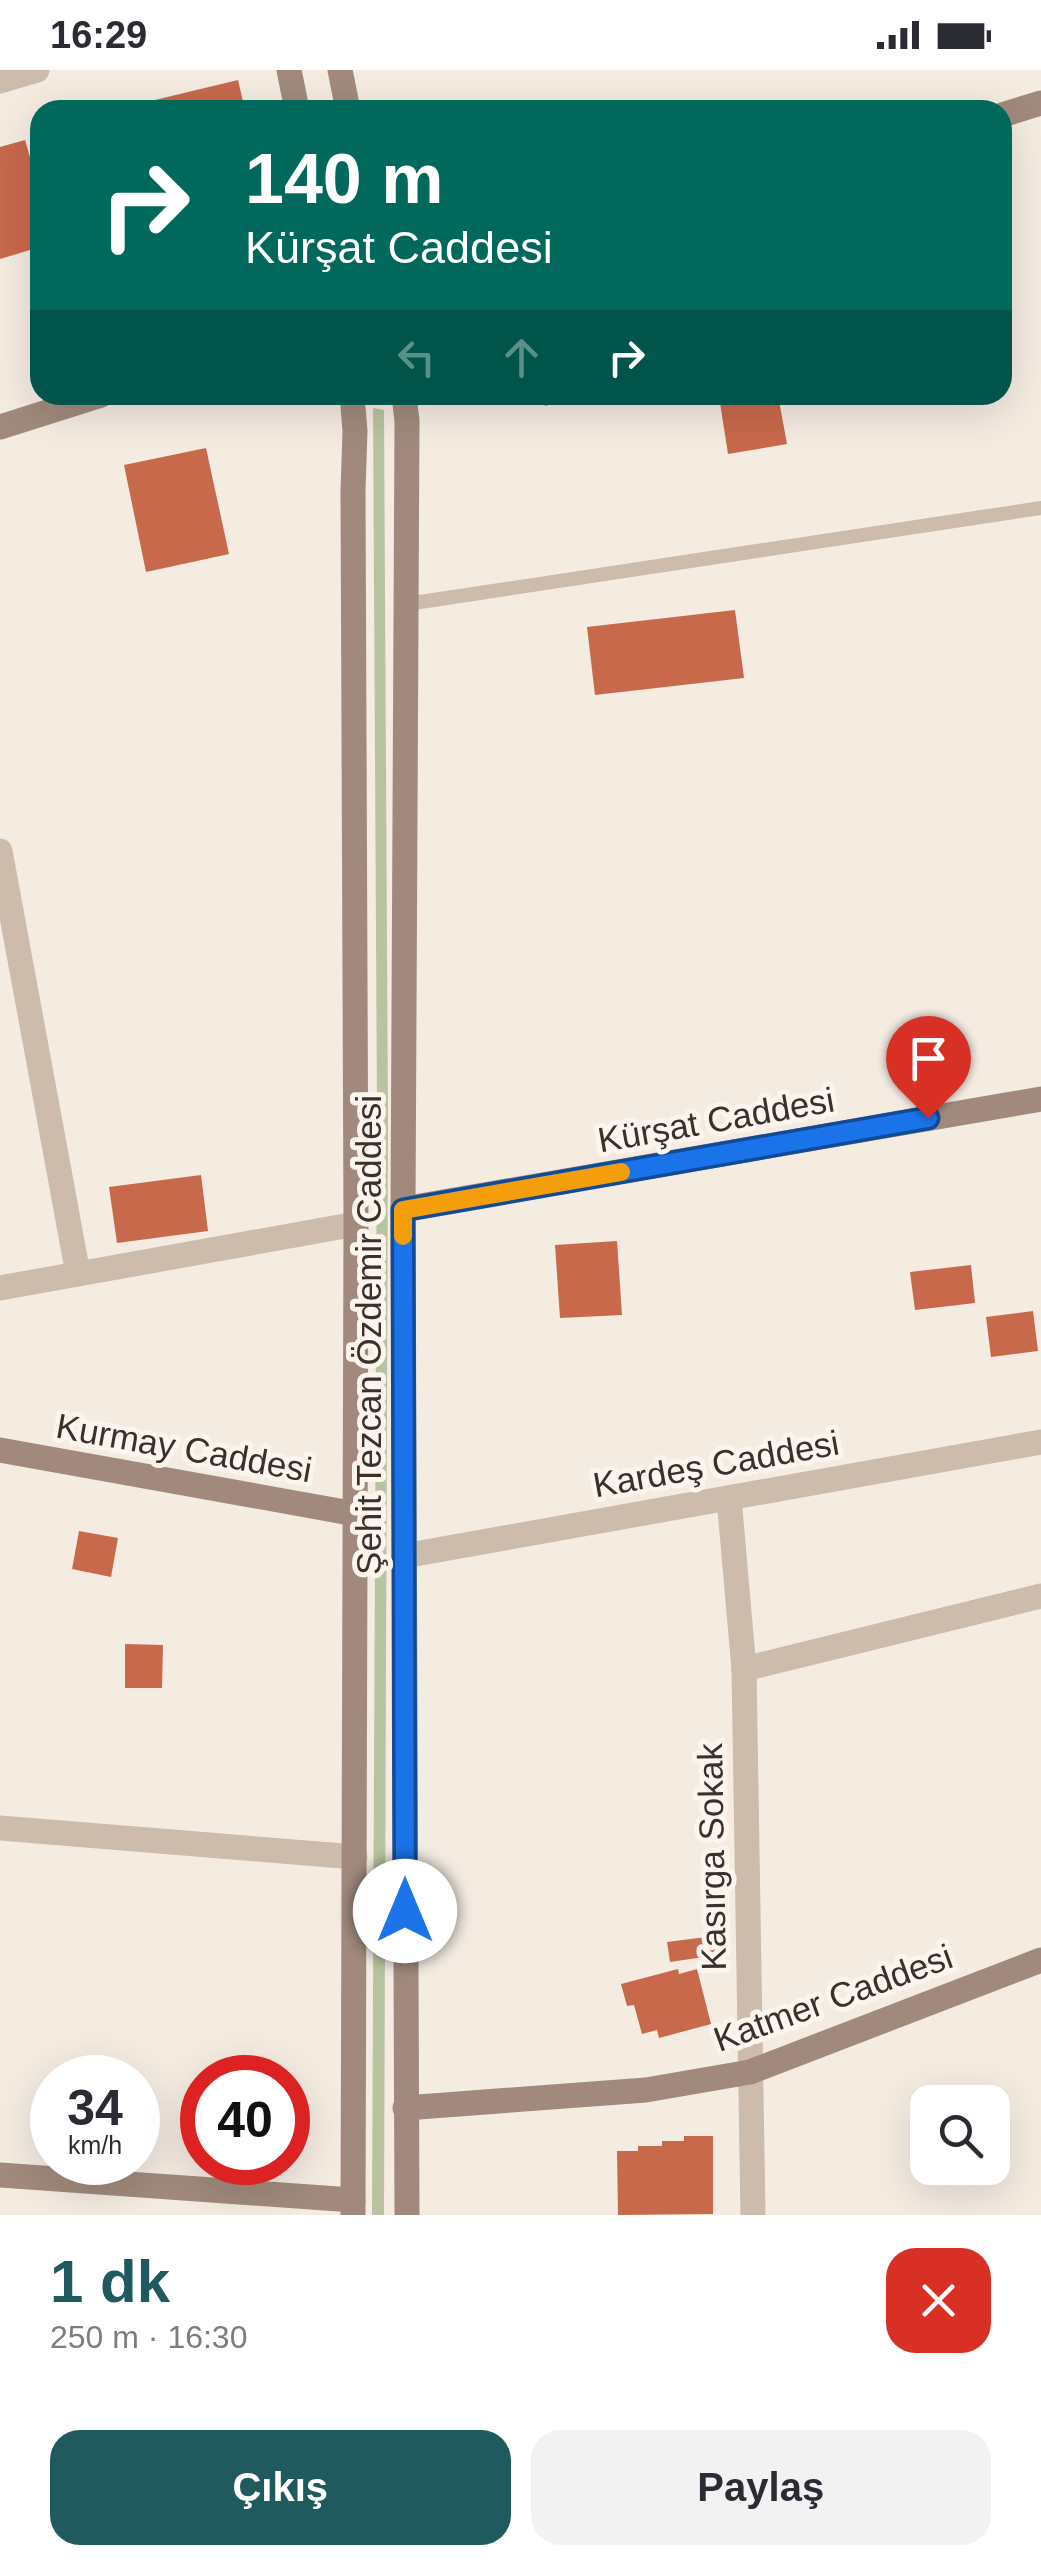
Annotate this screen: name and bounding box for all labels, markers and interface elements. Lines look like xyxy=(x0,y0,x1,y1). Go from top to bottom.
text: 16:29 xyxy=(50,14,147,56)
icon: right xyxy=(80,140,210,270)
text: 140 m xyxy=(245,140,443,218)
text: Kürşat Caddesi xyxy=(245,222,553,273)
icon: left xyxy=(389,330,444,385)
icon: ahead xyxy=(494,330,549,385)
icon: right xyxy=(599,330,654,385)
pin xyxy=(886,1016,971,1119)
icon: arrive xyxy=(901,1031,956,1086)
street label: Kürşat Caddesi xyxy=(595,1080,837,1159)
street label: Şehit Tezcan Özdemir Caddesi xyxy=(349,1095,388,1575)
street label: Kurmay Caddesi xyxy=(53,1406,315,1489)
street label: Kardeş Caddesi xyxy=(590,1423,842,1504)
street label: Kasırga Sokak xyxy=(690,1742,733,1971)
position arrow xyxy=(353,1859,457,1963)
street label: Katmer Caddesi xyxy=(708,1936,957,2059)
speed limit sign: 40 xyxy=(180,2055,310,2185)
text: 34 xyxy=(67,2080,123,2136)
map controls xyxy=(910,2085,1010,2185)
button: search xyxy=(910,2085,1010,2185)
text: km/h xyxy=(68,2131,122,2159)
text: 1 dk xyxy=(50,2248,170,2315)
button: close xyxy=(886,2248,991,2353)
text: 250 m · 16:30 xyxy=(50,2319,247,2355)
button: Çıkış xyxy=(50,2430,511,2545)
button: Paylaş xyxy=(531,2430,991,2545)

